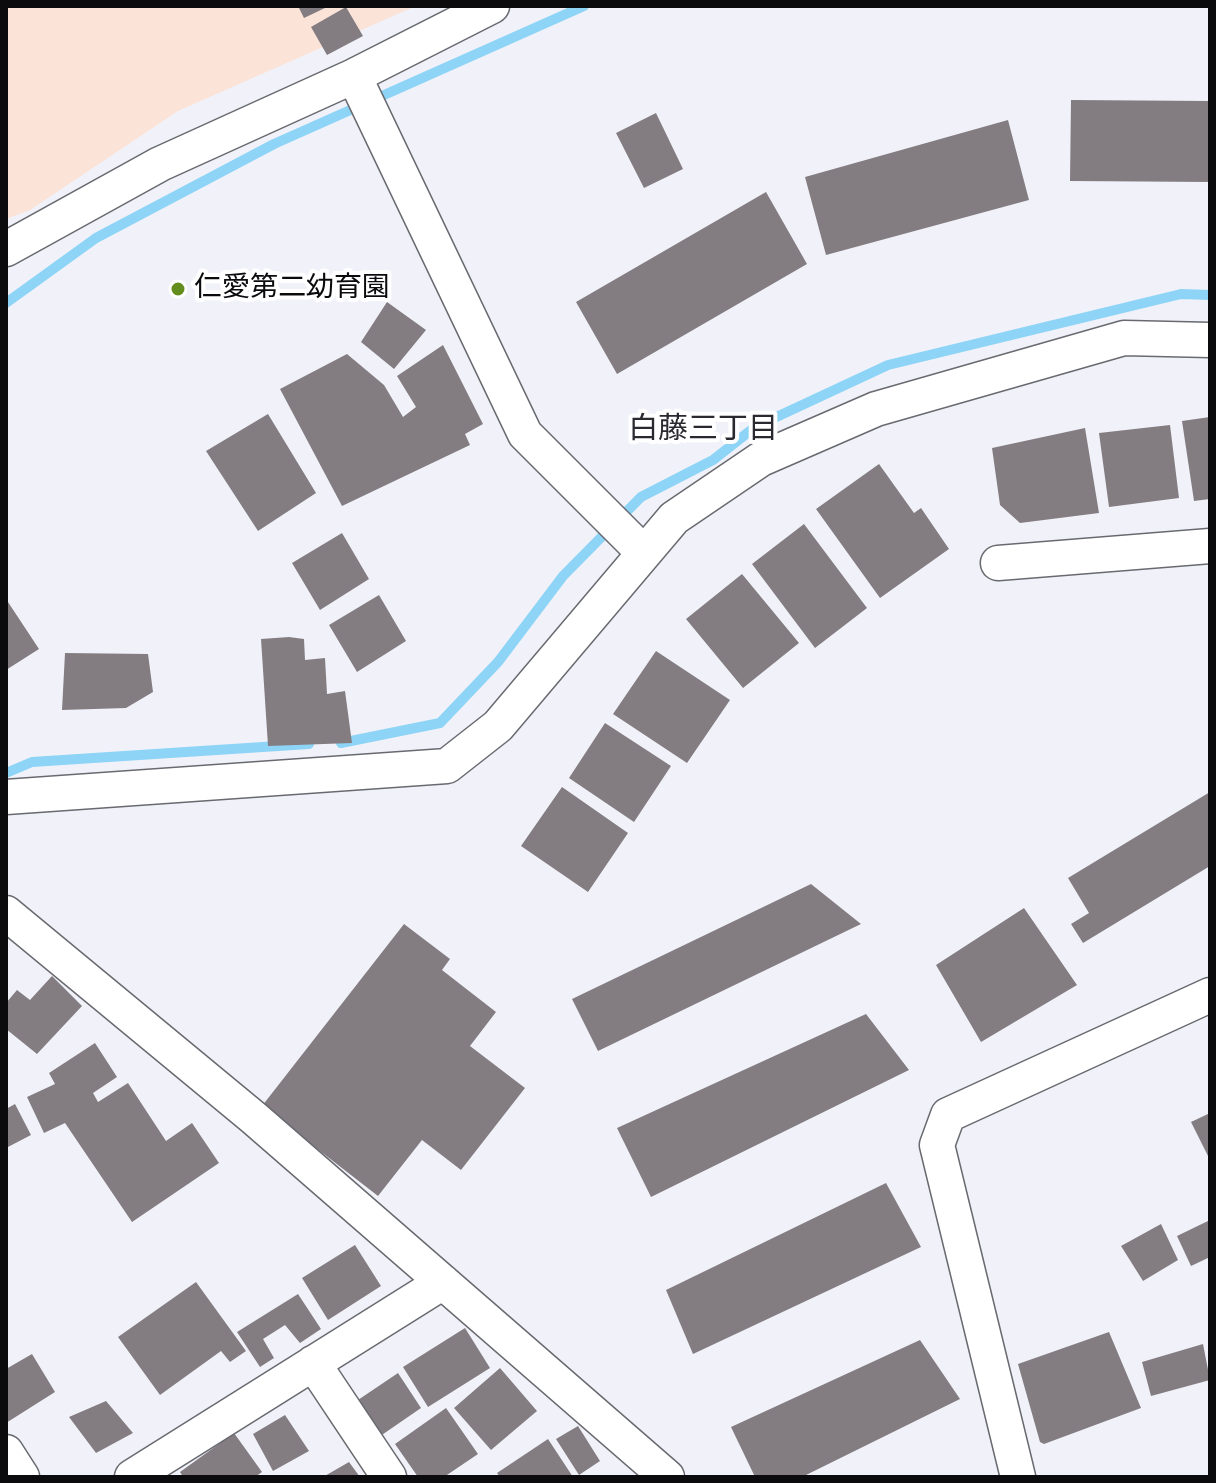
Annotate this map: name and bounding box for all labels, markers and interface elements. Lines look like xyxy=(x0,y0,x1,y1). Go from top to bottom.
place label: 仁愛第二幼育園 xyxy=(194,272,390,306)
marker: 仁愛第二幼育園 xyxy=(169,280,187,298)
district label: 白藤三丁目 xyxy=(628,412,778,448)

